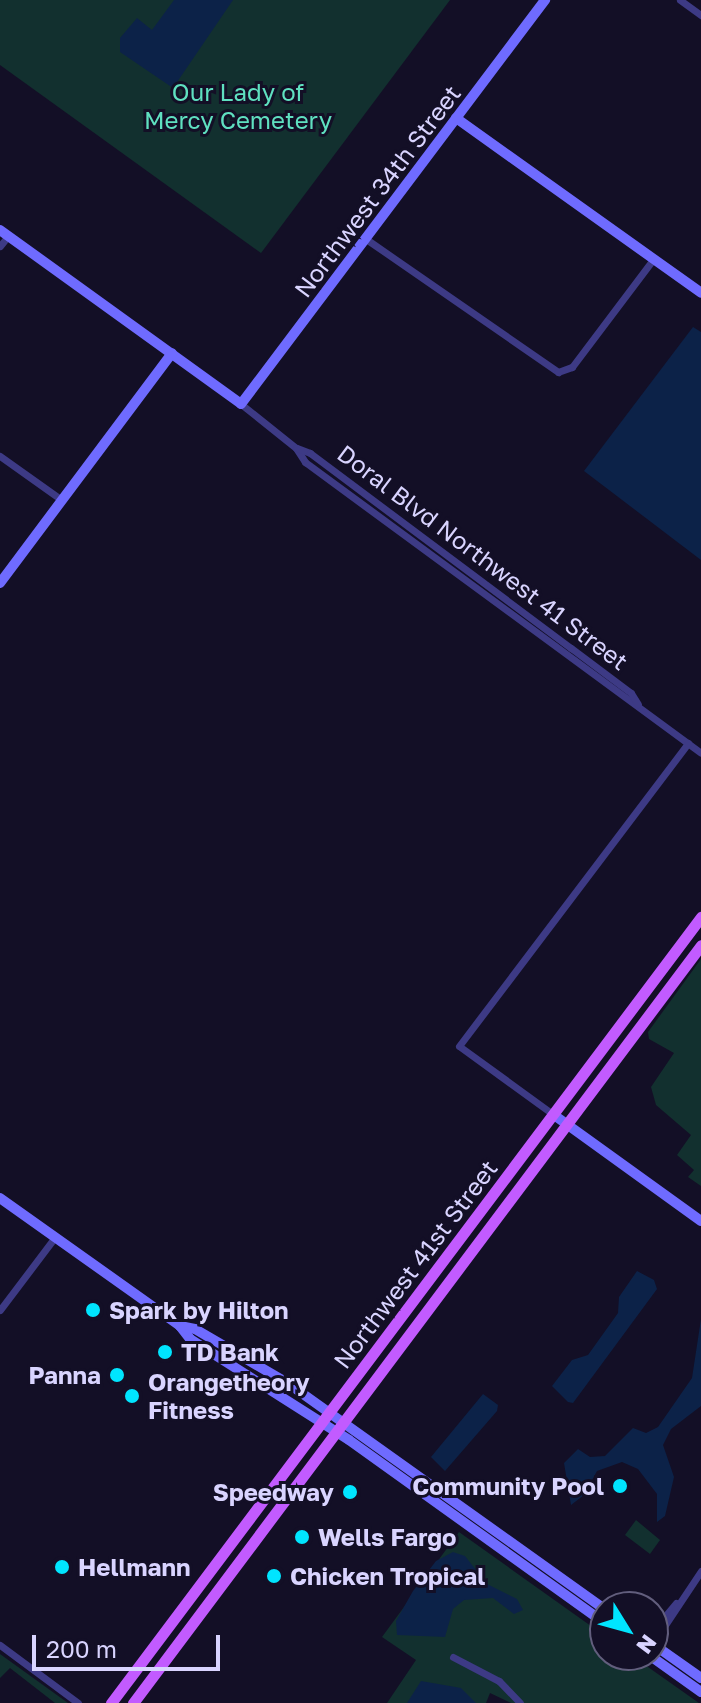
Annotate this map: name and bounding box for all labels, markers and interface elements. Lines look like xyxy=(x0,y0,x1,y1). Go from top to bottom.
park label: Our Lady of Mercy Cemetery xyxy=(144,78,332,134)
street label: Northwest 34th Street xyxy=(288,79,466,303)
street label: Doral Blvd Northwest 41 Street xyxy=(332,438,634,676)
street label: Northwest 41st Street xyxy=(327,1154,503,1374)
place label: Spark by Hilton xyxy=(109,1296,289,1324)
marker: Spark by Hilton xyxy=(84,1301,102,1319)
place label: TD Bank xyxy=(181,1338,279,1366)
marker: TD Bank xyxy=(156,1343,174,1361)
place label: Panna xyxy=(28,1361,101,1389)
marker: Panna xyxy=(108,1366,126,1384)
place label: Orangetheory Fitness xyxy=(148,1368,310,1424)
marker: Orangetheory Fitness xyxy=(123,1387,141,1405)
place label: Community Pool xyxy=(412,1472,604,1500)
marker: Community Pool xyxy=(611,1477,629,1495)
place label: Speedway xyxy=(213,1478,334,1506)
marker: Speedway xyxy=(341,1483,359,1501)
place label: Wells Fargo xyxy=(318,1523,456,1551)
marker: Wells Fargo xyxy=(293,1528,311,1546)
place label: Hellmann xyxy=(78,1553,190,1581)
marker: Hellmann xyxy=(53,1558,71,1576)
place label: Chicken Tropical xyxy=(290,1562,485,1590)
marker: Chicken Tropical xyxy=(265,1567,283,1585)
north arrow xyxy=(589,1591,669,1671)
scale bar xyxy=(36,1619,224,1669)
text: N xyxy=(631,1630,663,1659)
text: 200 m xyxy=(46,1634,117,1663)

